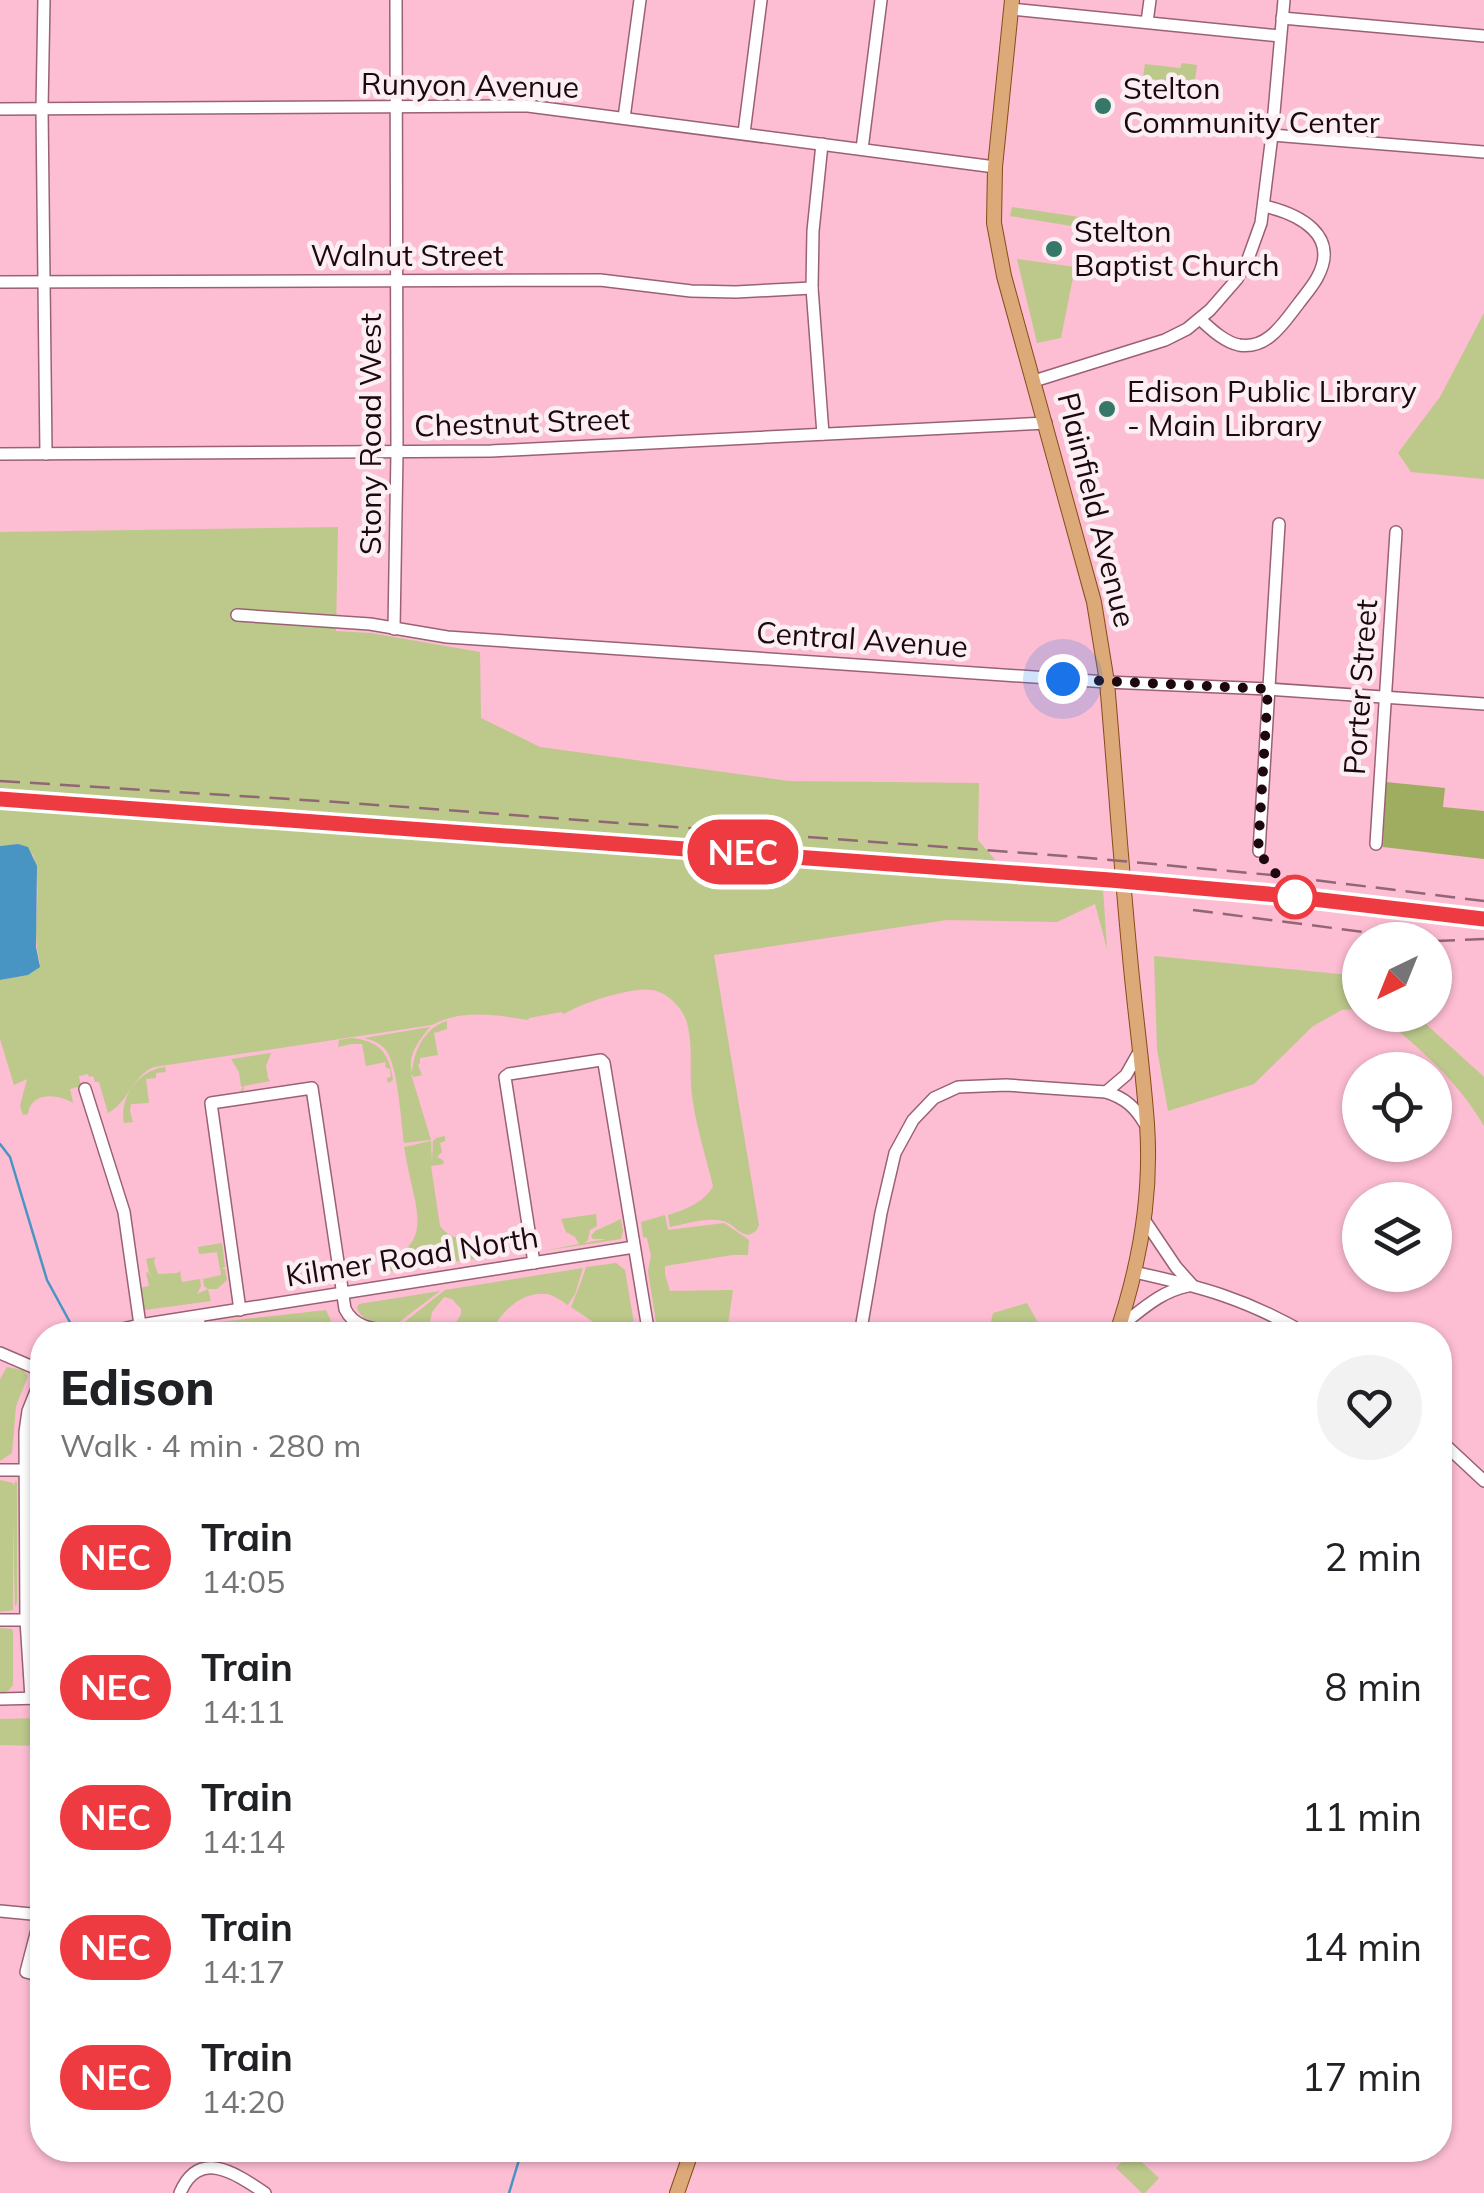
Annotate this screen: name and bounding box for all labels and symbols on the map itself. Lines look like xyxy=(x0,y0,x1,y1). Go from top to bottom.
street label: Runyon Avenue xyxy=(361,64,579,106)
place label: Stelton Community Center xyxy=(1123,69,1380,141)
marker: Stelton Community Center xyxy=(1092,95,1114,117)
place label: Stelton Baptist Church xyxy=(1074,212,1280,284)
street label: Walnut Street xyxy=(311,236,503,274)
marker: Stelton Baptist Church xyxy=(1043,238,1065,260)
street label: Stony Road West xyxy=(351,313,389,555)
place label: Edison Public Library - Main Library xyxy=(1127,372,1417,444)
street label: Plainfield Avenue xyxy=(1049,389,1144,631)
marker: Edison Public Library - Main Library xyxy=(1096,398,1118,420)
street label: Chestnut Street xyxy=(413,399,630,445)
street label: Porter Street xyxy=(1335,598,1385,776)
street label: Central Avenue xyxy=(755,613,969,665)
your location xyxy=(1038,654,1088,704)
line badge: NEC xyxy=(686,820,800,884)
unlabelled marker xyxy=(1274,876,1316,918)
north arrow xyxy=(1342,922,1452,1032)
street label: Kilmer Road North xyxy=(283,1217,541,1295)

